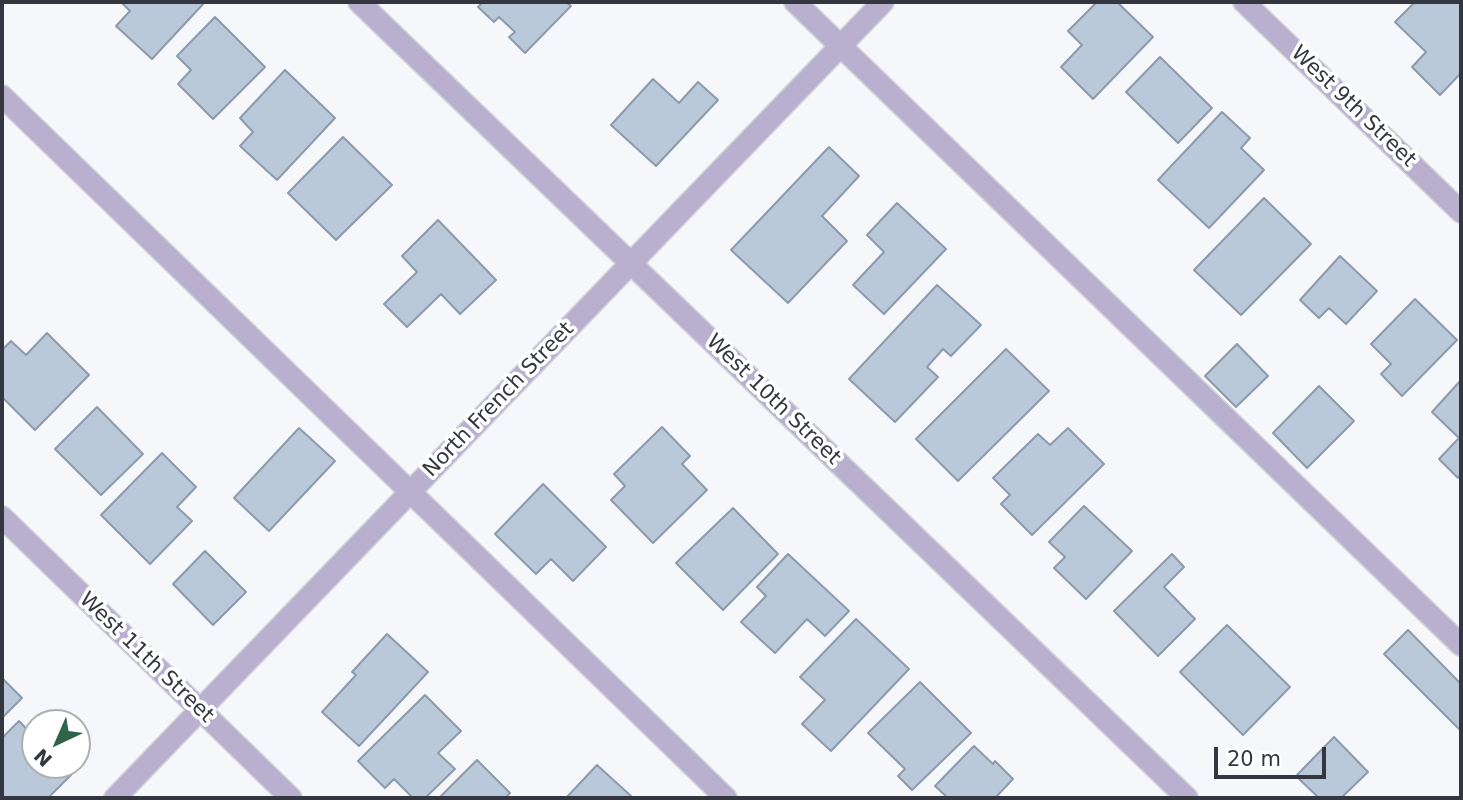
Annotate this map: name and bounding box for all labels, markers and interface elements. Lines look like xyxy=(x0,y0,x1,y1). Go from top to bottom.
street label: West 9th Street xyxy=(1285,41,1421,173)
street label: North French Street xyxy=(418,317,580,483)
street label: West 10th Street xyxy=(701,329,845,471)
street label: West 11th Street xyxy=(74,587,218,729)
north arrow xyxy=(21,709,91,779)
scale bar xyxy=(1218,734,1330,778)
text: N xyxy=(29,744,56,771)
text: 20 m xyxy=(1227,747,1281,771)

